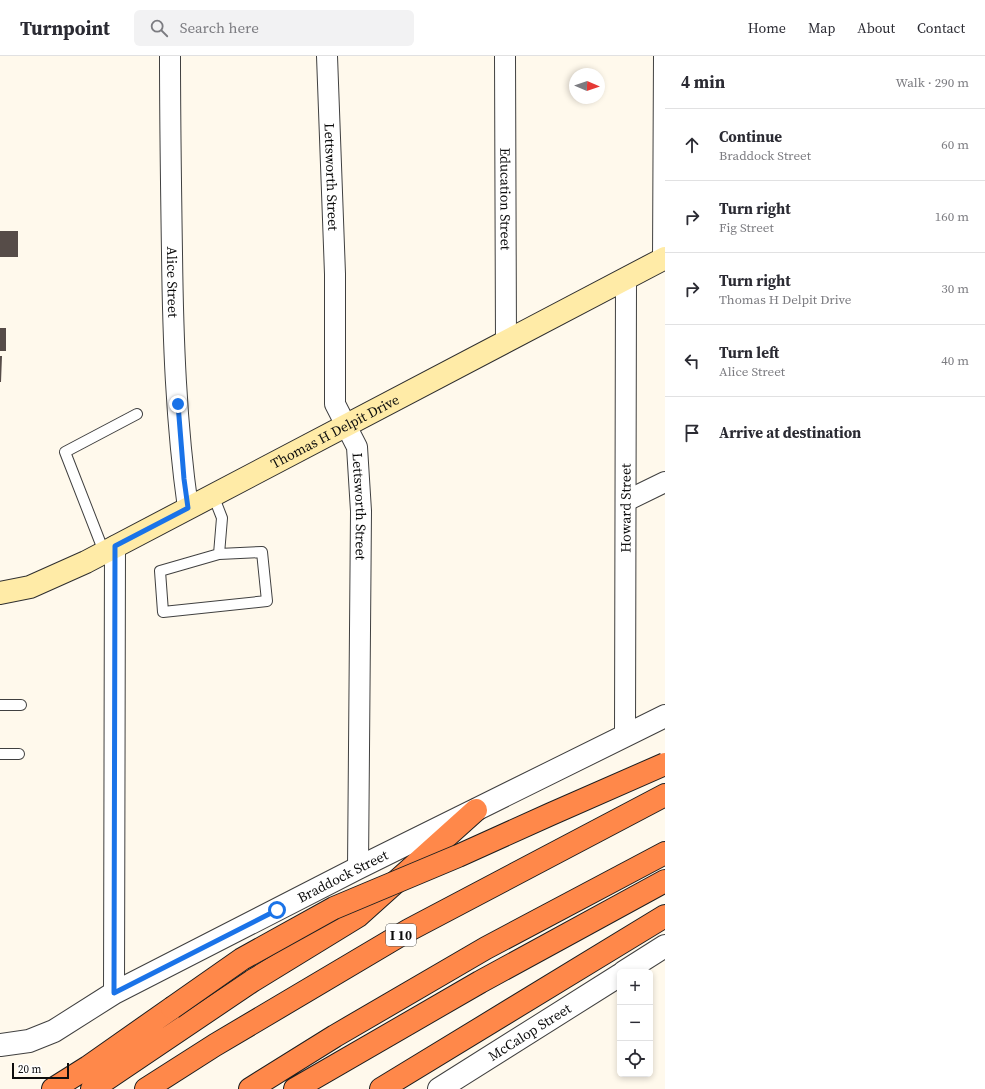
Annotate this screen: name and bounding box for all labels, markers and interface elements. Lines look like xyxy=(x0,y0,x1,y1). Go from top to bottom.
search box xyxy=(134,10,414,46)
text: Turnpoint xyxy=(20,15,110,41)
icon: search xyxy=(148,17,170,39)
text: Search here xyxy=(180,17,259,38)
text: Home xyxy=(748,18,786,38)
text: Map xyxy=(808,18,835,38)
text: About xyxy=(857,18,895,38)
text: Contact xyxy=(917,18,965,38)
north arrow xyxy=(569,68,605,104)
text: 4 min xyxy=(681,70,725,94)
text: Walk · 290 m xyxy=(896,74,969,91)
street label: Lettsworth Street xyxy=(319,123,343,231)
text: Continue xyxy=(719,126,782,147)
icon: ahead xyxy=(681,134,703,156)
text: 60 m xyxy=(941,136,969,153)
text: Braddock Street xyxy=(719,147,811,164)
street label: Education Street xyxy=(495,148,516,251)
text: Turn right xyxy=(719,198,791,219)
icon: right xyxy=(681,206,703,228)
text: 160 m xyxy=(935,208,969,225)
text: Fig Street xyxy=(719,219,774,236)
street label: Alice Street xyxy=(162,246,183,318)
text: Turn right xyxy=(719,270,791,291)
icon: right xyxy=(681,278,703,300)
text: 30 m xyxy=(941,280,969,297)
text: Thomas H Delpit Drive xyxy=(719,291,851,308)
text: Turn left xyxy=(719,342,779,363)
icon: left xyxy=(681,350,703,372)
text: 40 m xyxy=(941,352,969,369)
text: Alice Street xyxy=(719,363,785,380)
street label: Thomas H Delpit Drive xyxy=(267,389,403,473)
route end xyxy=(169,395,187,413)
icon: arrive xyxy=(681,422,703,444)
text: Arrive at destination xyxy=(719,422,861,443)
street label: Lettsworth Street xyxy=(347,452,371,561)
street label: Howard Street xyxy=(615,463,636,553)
street label: Braddock Street xyxy=(294,845,392,907)
route start xyxy=(268,901,286,919)
road number: I 10 xyxy=(386,924,416,946)
map controls xyxy=(617,969,653,1077)
button: + xyxy=(617,969,653,1005)
street label: McCalop Street xyxy=(484,998,575,1066)
button: − xyxy=(617,1005,653,1041)
button: locate xyxy=(617,1041,653,1077)
scale bar xyxy=(12,1061,69,1080)
text: 20 m xyxy=(18,1062,41,1077)

